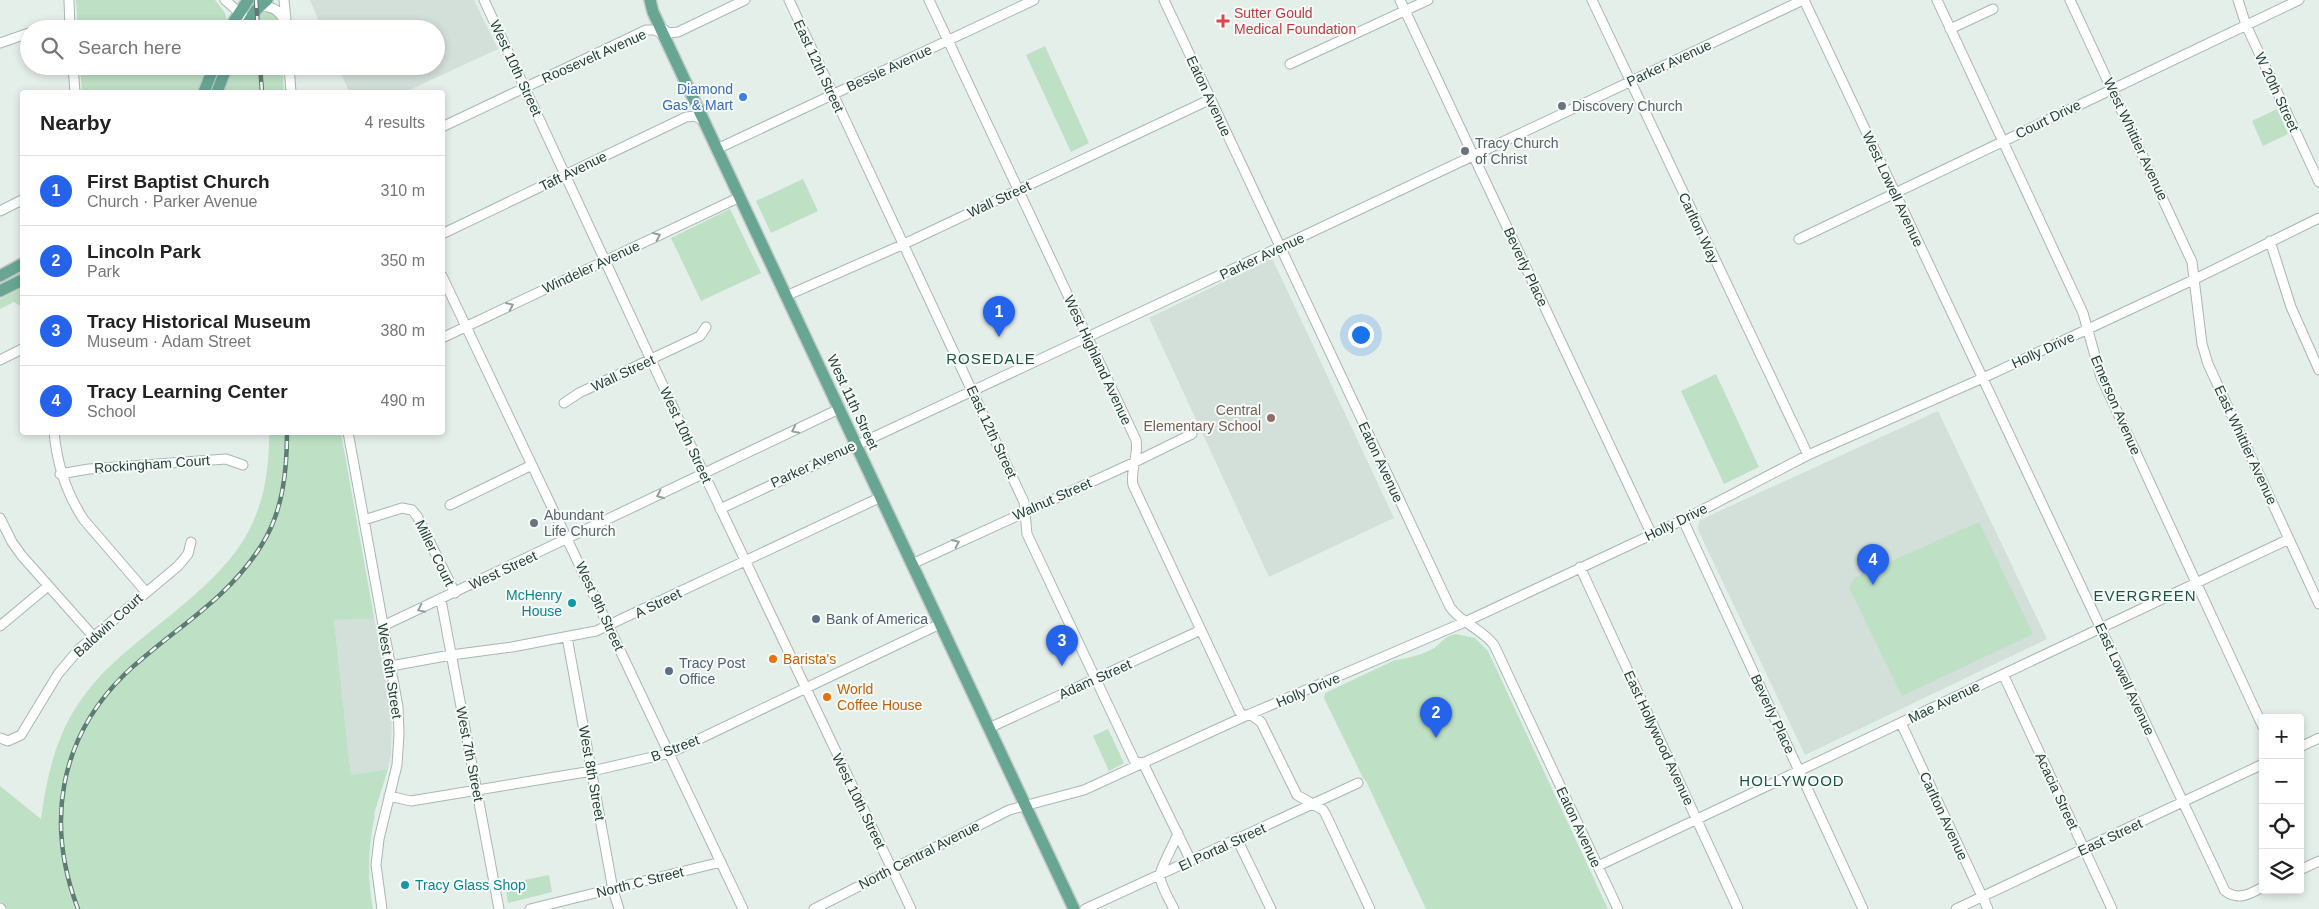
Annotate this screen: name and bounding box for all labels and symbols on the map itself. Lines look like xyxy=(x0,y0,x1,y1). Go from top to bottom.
place label: Sutter Gould Medical Foundation xyxy=(1234,5,1356,37)
marker: Sutter Gould Medical Foundation xyxy=(1216,14,1230,28)
street label: West 10th Street xyxy=(487,17,545,119)
street label: East 12th Street xyxy=(791,17,848,115)
street label: Roosevelt Avenue xyxy=(539,26,649,86)
street label: Parker Avenue xyxy=(1624,36,1714,90)
street label: Bessle Avenue xyxy=(844,41,934,95)
street label: W 20th Street xyxy=(2252,50,2302,134)
street label: Eaton Avenue xyxy=(1183,53,1235,139)
street label: West Whittier Avenue xyxy=(2101,75,2172,203)
place label: Diamond Gas & Mart xyxy=(662,81,733,113)
marker: Diamond Gas & Mart xyxy=(737,91,749,103)
street label: Court Drive xyxy=(2013,96,2084,142)
place label: Discovery Church xyxy=(1572,98,1682,114)
marker: Discovery Church xyxy=(1556,100,1568,112)
street label: West Lowell Avenue xyxy=(1859,129,1927,249)
place label: Tracy Church of Christ xyxy=(1475,135,1559,167)
marker: Tracy Church of Christ xyxy=(1459,145,1471,157)
street label: Taft Avenue xyxy=(537,148,609,194)
street label: Wall Street xyxy=(965,177,1033,221)
street label: Carlton Way xyxy=(1676,190,1722,266)
street label: Beverly Place xyxy=(1501,225,1551,309)
street label: Parker Avenue xyxy=(1217,229,1307,283)
one-way arrow xyxy=(652,232,661,242)
street label: Windeler Avenue xyxy=(540,237,642,297)
street label: West Highland Avenue xyxy=(1061,293,1135,428)
pin: 1 xyxy=(983,296,1015,337)
one-way arrow xyxy=(505,302,514,312)
your location xyxy=(1348,322,1374,348)
street label: Holly Drive xyxy=(2009,328,2077,372)
district label: ROSEDALE xyxy=(946,350,1036,367)
street label: Wall Street xyxy=(589,351,657,395)
street label: West 11th Street xyxy=(824,352,882,452)
street label: Emerson Avenue xyxy=(2088,353,2144,457)
street label: East 12th Street xyxy=(964,383,1021,481)
street label: East Whittier Avenue xyxy=(2211,383,2281,507)
street label: West 10th Street xyxy=(657,384,715,486)
place label: Central Elementary School xyxy=(1143,402,1261,434)
marker: Central Elementary School xyxy=(1265,412,1277,424)
street label: Eaton Avenue xyxy=(1355,419,1407,505)
one-way arrow xyxy=(791,424,800,435)
street label: Parker Avenue xyxy=(768,437,858,491)
street label: Rockingham Court xyxy=(94,452,210,476)
street label: Walnut Street xyxy=(1010,475,1094,523)
one-way arrow xyxy=(656,489,665,499)
street label: Holly Drive xyxy=(1642,500,1710,544)
place label: Abundant Life Church xyxy=(544,507,616,539)
street label: Miller Court xyxy=(412,517,458,589)
marker: Abundant Life Church xyxy=(528,517,540,529)
one-way arrow xyxy=(951,539,960,549)
pin: 4 xyxy=(1857,544,1889,585)
street label: West Street xyxy=(467,547,540,593)
street label: West 9th Street xyxy=(572,559,628,653)
street label: A Street xyxy=(632,585,684,621)
place label: McHenry House xyxy=(506,587,562,619)
district label: EVERGREEN xyxy=(2093,587,2197,604)
street label: Baldwin Court xyxy=(70,590,146,660)
marker: McHenry House xyxy=(566,597,578,609)
one-way arrow xyxy=(417,603,426,613)
place label: Bank of America xyxy=(826,611,928,627)
marker: Bank of America xyxy=(810,613,822,625)
street label: East Lowell Avenue xyxy=(2092,620,2158,738)
street label: West 6th Street xyxy=(375,622,405,720)
pin: 3 xyxy=(1046,625,1078,666)
place label: Barista's xyxy=(783,651,836,667)
marker: Barista's xyxy=(767,653,779,665)
place label: Tracy Post Office xyxy=(679,655,745,687)
street label: Adam Street xyxy=(1056,656,1134,702)
marker: Tracy Post Office xyxy=(663,665,675,677)
street label: East Hollywood Avenue xyxy=(1621,668,1697,808)
street label: Holly Drive xyxy=(1274,669,1342,711)
street label: Beverly Place xyxy=(1748,672,1798,756)
street label: Mae Avenue xyxy=(1906,678,1983,726)
place label: World Coffee House xyxy=(837,681,923,713)
marker: World Coffee House xyxy=(821,691,833,703)
pin: 2 xyxy=(1420,697,1452,738)
street label: West 7th Street xyxy=(453,705,487,803)
street label: West 8th Street xyxy=(576,724,608,822)
street label: B Street xyxy=(649,731,702,765)
street label: Acacia Street xyxy=(2032,750,2082,832)
street label: West 10th Street xyxy=(829,751,889,851)
street label: Carlton Avenue xyxy=(1917,769,1972,863)
district label: HOLLYWOOD xyxy=(1739,772,1845,789)
street label: Eaton Avenue xyxy=(1553,784,1605,870)
street label: East Street xyxy=(2075,815,2145,859)
street label: North Central Avenue xyxy=(856,817,982,892)
street label: El Portal Street xyxy=(1176,820,1268,874)
street label: North C Street xyxy=(595,863,685,901)
place label: Tracy Glass Shop xyxy=(415,877,526,893)
marker: Tracy Glass Shop xyxy=(399,879,411,891)

